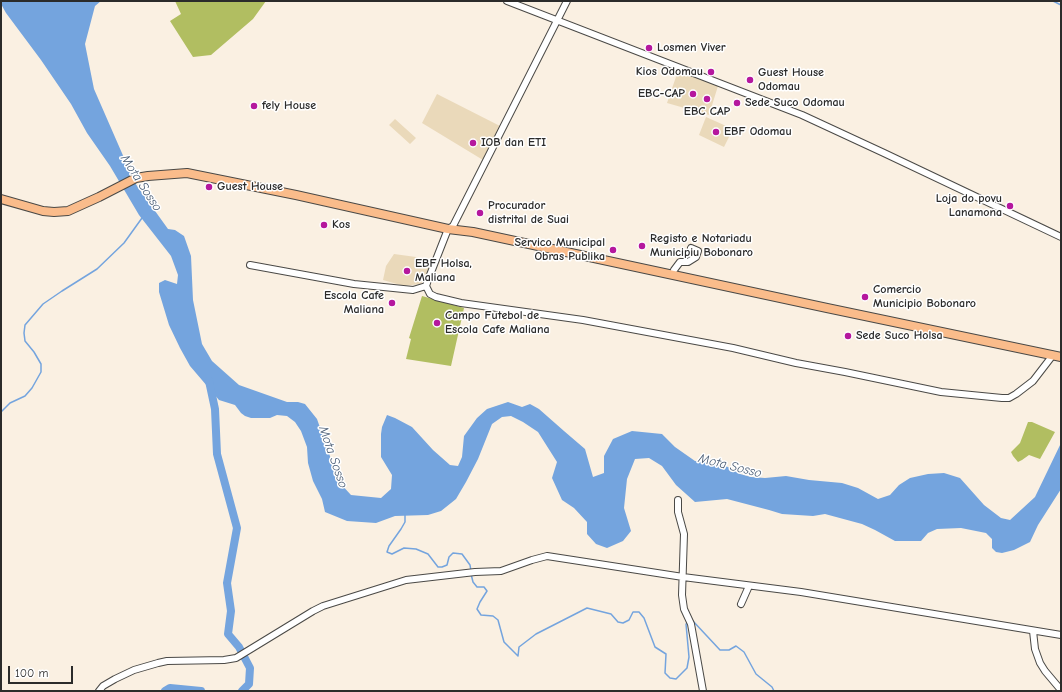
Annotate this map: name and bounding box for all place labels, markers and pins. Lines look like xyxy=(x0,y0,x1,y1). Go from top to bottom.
place label: Losmen Viver xyxy=(657,41,726,55)
marker: Losmen Viver xyxy=(644,43,654,53)
place label: Kios Odomau xyxy=(636,65,703,79)
place label: Guest House Odomau xyxy=(758,66,824,94)
marker: Kios Odomau xyxy=(706,67,716,77)
marker: Guest House Odomau xyxy=(745,75,755,85)
place label: EBC-CAP xyxy=(638,87,685,101)
marker: EBC-CAP xyxy=(688,89,698,99)
marker: EBC CAP xyxy=(702,94,712,104)
place label: Sede Suco Odomau xyxy=(745,96,845,110)
marker: Sede Suco Odomau xyxy=(732,98,742,108)
place label: fely House xyxy=(262,99,316,113)
marker: fely House xyxy=(249,101,259,111)
place label: EBC CAP xyxy=(684,105,730,119)
place label: EBF Odomau xyxy=(724,125,792,139)
marker: EBF Odomau xyxy=(711,127,721,137)
place label: IOB dan ETI xyxy=(481,136,546,150)
marker: IOB dan ETI xyxy=(468,138,478,148)
place label: Guest House xyxy=(217,180,283,194)
marker: Guest House xyxy=(204,182,214,192)
place label: Loja do povu Lanamona xyxy=(936,192,1002,220)
place label: Procurador distrital de Suai xyxy=(488,199,569,227)
marker: Loja do povu Lanamona xyxy=(1005,201,1015,211)
marker: Procurador distrital de Suai xyxy=(475,208,485,218)
place label: Kos xyxy=(332,218,350,232)
marker: Kos xyxy=(319,220,329,230)
place label: Registo e Notariadu Municipiu Bobonaro xyxy=(650,232,753,260)
place label: Servico Municipal Obras Publika xyxy=(515,236,605,264)
marker: Registo e Notariadu Municipiu Bobonaro xyxy=(637,241,647,251)
marker: Servico Municipal Obras Publika xyxy=(608,245,618,255)
place label: EBF Holsa, Maliana xyxy=(415,257,472,285)
marker: EBF Holsa, Maliana xyxy=(402,266,412,276)
place label: Comercio Municipio Bobonaro xyxy=(873,283,976,311)
place label: Escola Cafe Maliana xyxy=(324,289,384,317)
marker: Comercio Municipio Bobonaro xyxy=(860,292,870,302)
marker: Escola Cafe Maliana xyxy=(387,298,397,308)
place label: Campo Futebol de Escola Cafe Maliana xyxy=(445,309,550,337)
marker: Campo Futebol de Escola Cafe Maliana xyxy=(432,318,442,328)
place label: Sede Suco Holsa xyxy=(856,329,943,343)
marker: Sede Suco Holsa xyxy=(843,331,853,341)

